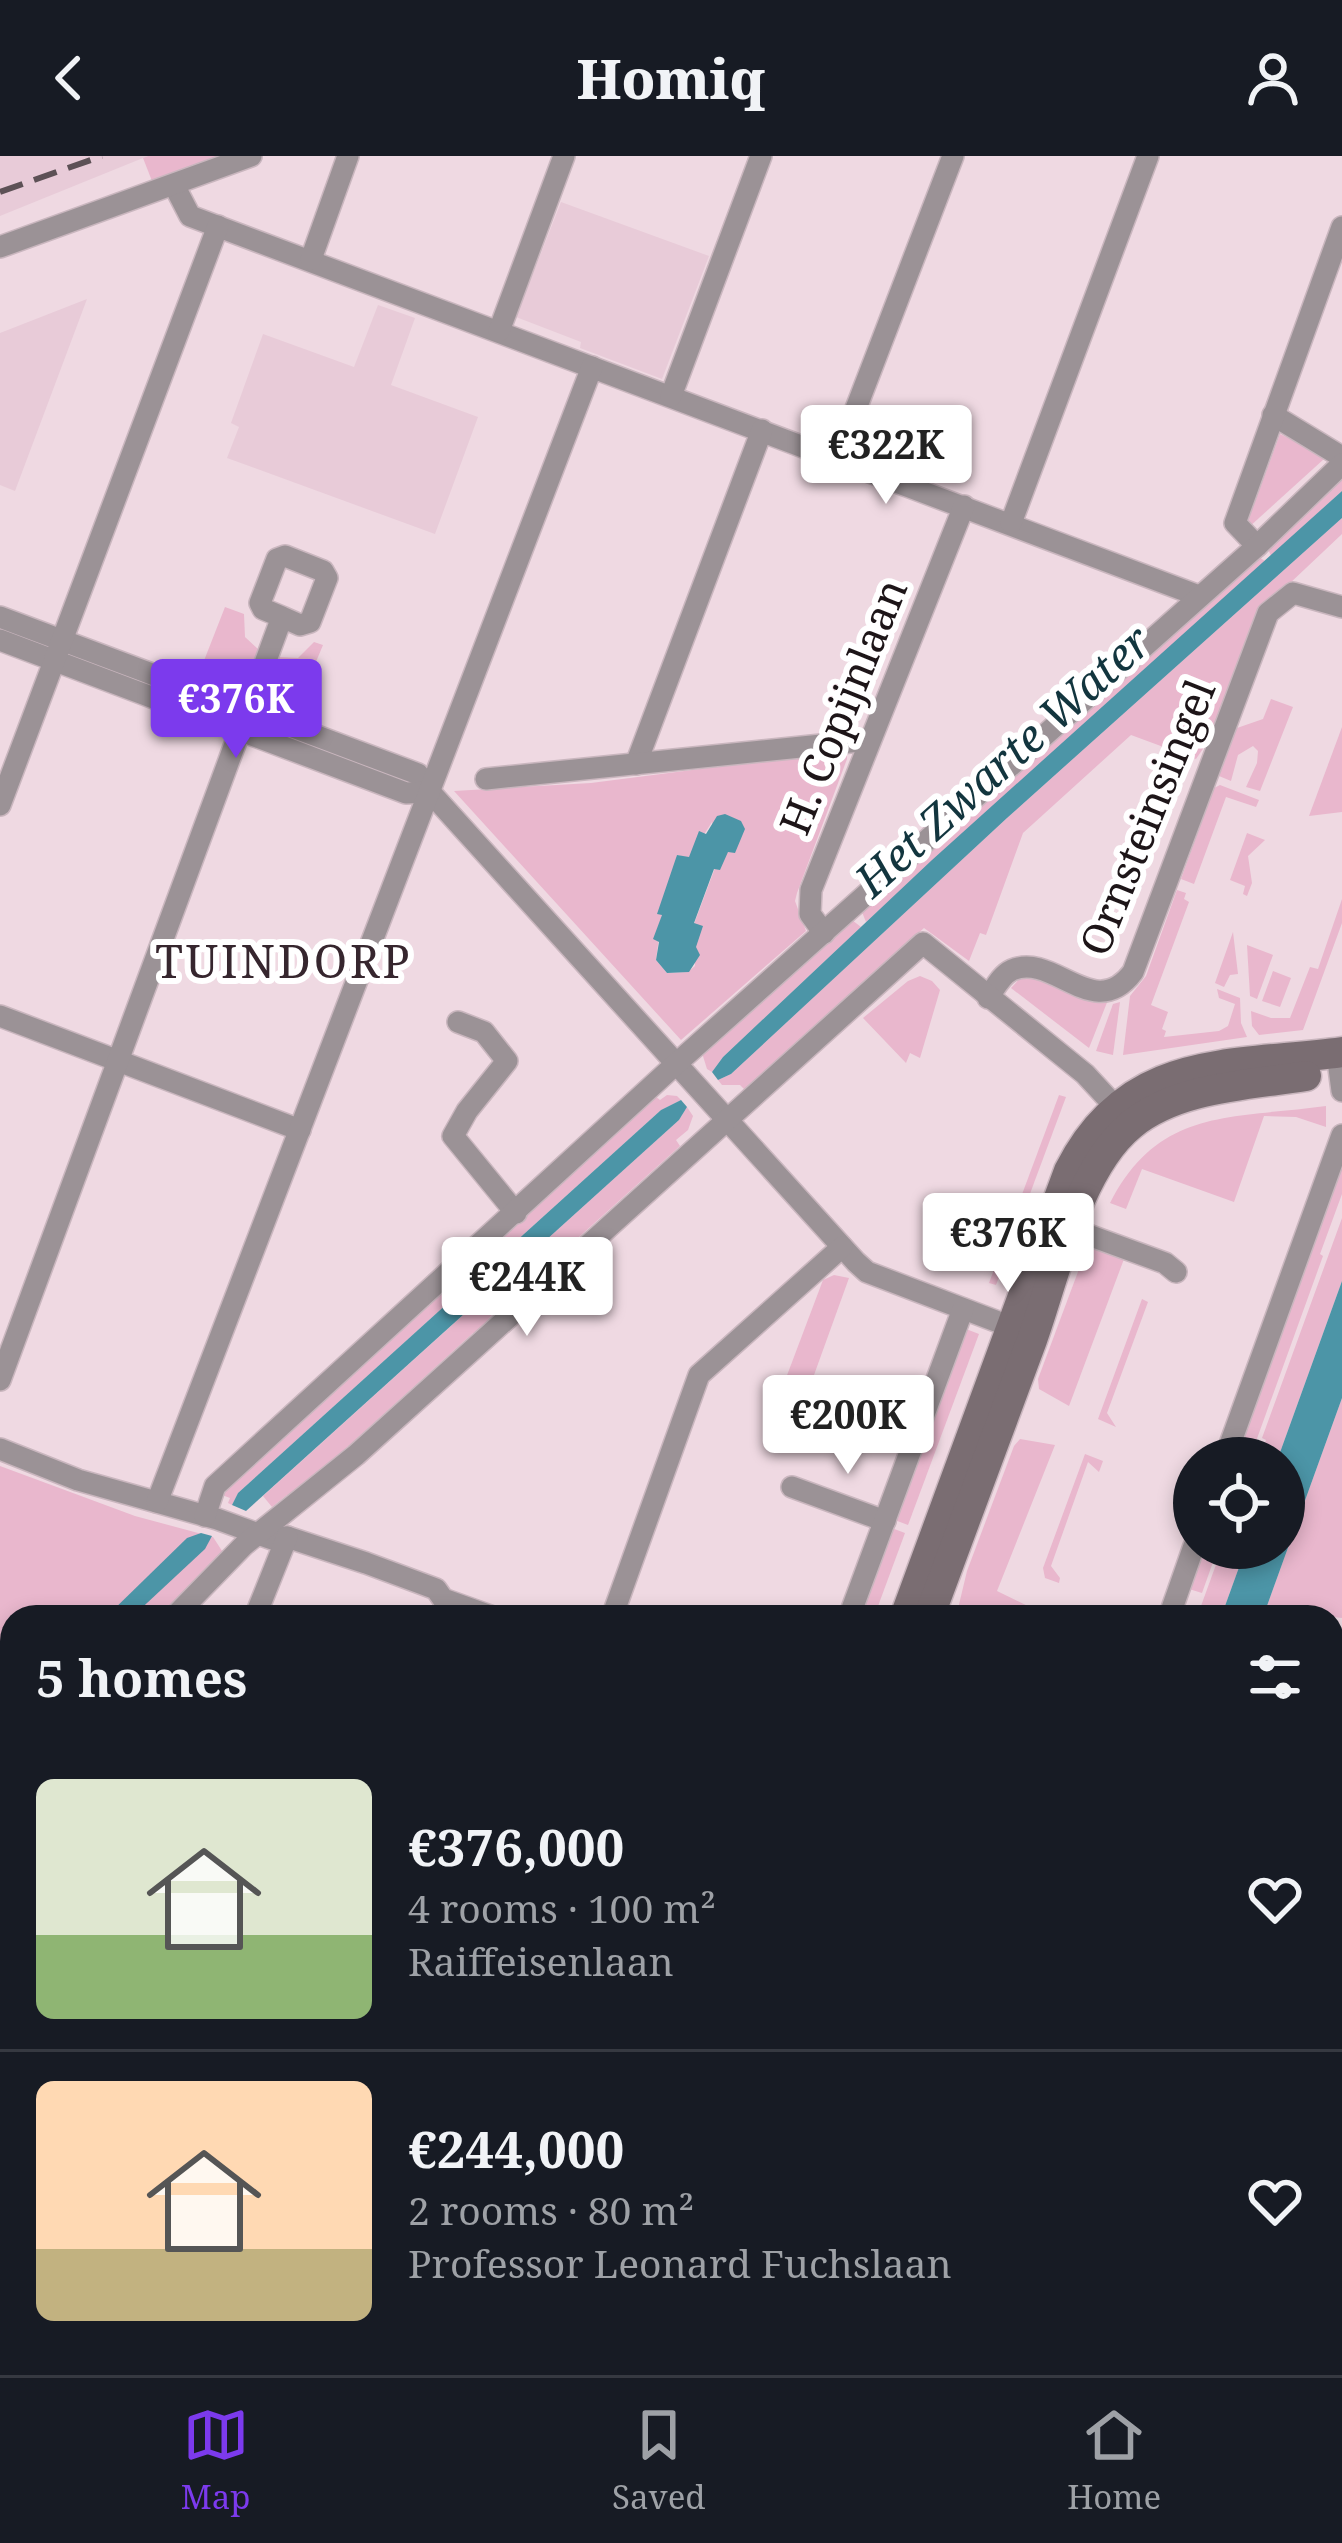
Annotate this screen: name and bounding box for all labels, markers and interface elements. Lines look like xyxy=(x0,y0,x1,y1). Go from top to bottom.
text: Homiq xyxy=(577,41,765,115)
icon: back xyxy=(36,45,102,111)
icon: person xyxy=(1240,45,1306,111)
pin: €322K xyxy=(802,405,970,507)
text: €322K xyxy=(828,417,944,470)
street label: H. Copijnlaan xyxy=(765,570,919,842)
water label: Het Zwarte Water xyxy=(840,610,1164,910)
pin: €376K xyxy=(152,659,320,761)
text: €376K xyxy=(178,671,294,724)
street label: Ornsteinsingel xyxy=(1065,671,1227,963)
district label: TUINDORP xyxy=(155,930,413,991)
pin: €376K xyxy=(924,1193,1092,1295)
text: €376K xyxy=(950,1205,1066,1258)
pin: €244K xyxy=(443,1237,611,1339)
text: €244K xyxy=(469,1249,585,1302)
pin: €200K xyxy=(764,1375,932,1477)
text: €200K xyxy=(790,1387,906,1440)
map controls xyxy=(1173,1437,1305,1569)
button: locate xyxy=(1173,1437,1305,1569)
text: 5 homes xyxy=(36,1642,247,1712)
icon: filters xyxy=(1242,1644,1308,1710)
text: €376,000 xyxy=(408,1811,624,1881)
icon: home xyxy=(132,1827,276,1971)
icon: heart xyxy=(1242,1866,1308,1932)
text: 4 rooms · 100 m² xyxy=(408,1881,716,1934)
text: Raiffeisenlaan xyxy=(408,1934,674,1987)
text: €244,000 xyxy=(408,2113,624,2183)
icon: home xyxy=(132,2129,276,2273)
icon: heart xyxy=(1242,2168,1308,2234)
text: 2 rooms · 80 m² xyxy=(408,2183,694,2236)
text: Professor Leonard Fuchslaan xyxy=(408,2236,952,2289)
tab: Map xyxy=(181,2402,251,2519)
tab: Saved xyxy=(612,2402,706,2519)
tab: Home xyxy=(1067,2402,1161,2519)

